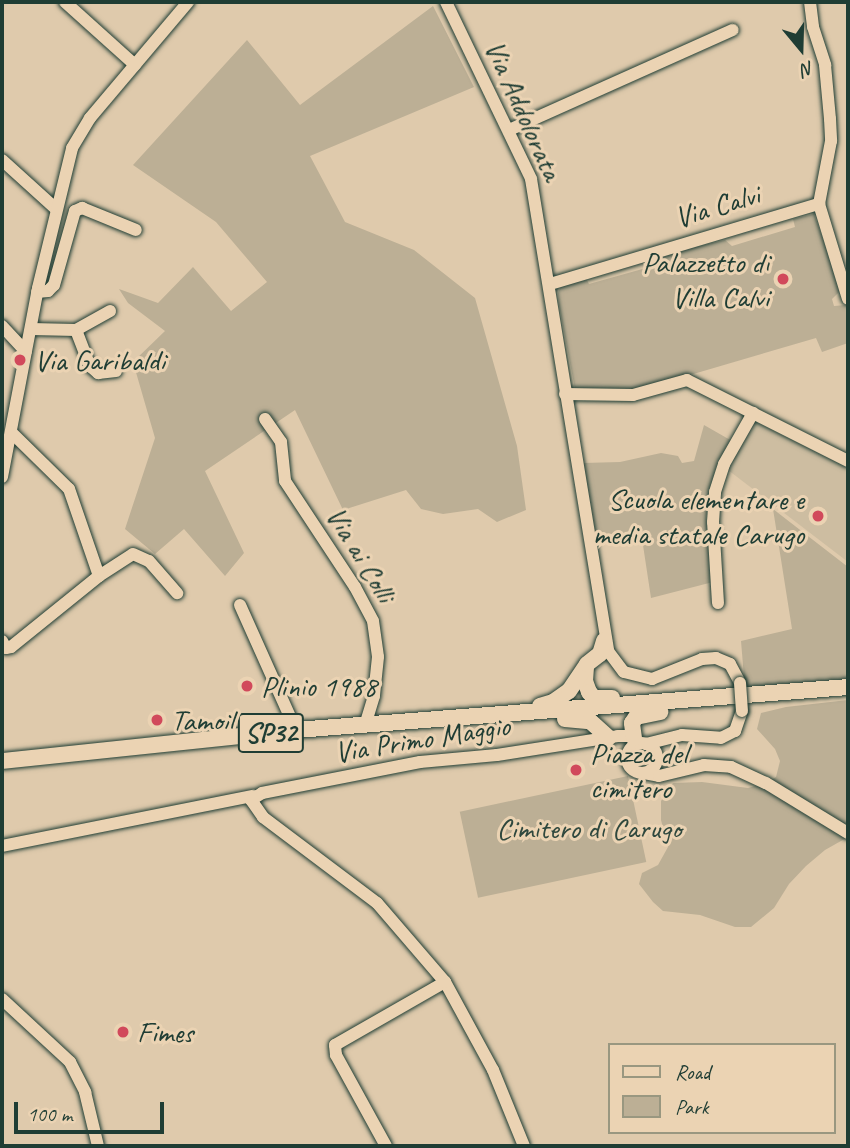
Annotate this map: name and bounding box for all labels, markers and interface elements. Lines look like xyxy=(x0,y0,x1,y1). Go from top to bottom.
north arrow xyxy=(766,14,836,84)
street label: Via Addolorata xyxy=(477,34,571,186)
text: N xyxy=(798,56,817,82)
street label: Via Calvi xyxy=(670,176,764,236)
place label: Palazzetto di Villa Calvi xyxy=(642,244,769,314)
marker: Palazzetto di Villa Calvi xyxy=(775,271,791,287)
place label: Via Garibaldi xyxy=(34,342,166,378)
marker: Via Garibaldi xyxy=(12,352,28,368)
place label: Scuola elementare e media statale Carugo xyxy=(593,481,804,552)
street label: Via ai Colli xyxy=(318,499,404,609)
marker: Scuola elementare e media statale Carugo xyxy=(810,508,826,524)
place label: Plinio 1988 xyxy=(261,668,377,704)
marker: Plinio 1988 xyxy=(239,678,255,694)
place label: Tamoil xyxy=(171,702,233,738)
street label: Via Primo Maggio xyxy=(331,707,513,771)
road number: SP32 xyxy=(238,708,304,758)
marker: Tamoil xyxy=(149,712,165,728)
place label: Piazza del cimitero xyxy=(590,735,687,806)
marker: Piazza del cimitero xyxy=(568,762,584,778)
park label: Cimitero di Carugo xyxy=(496,810,682,846)
place label: Fimes xyxy=(137,1014,193,1050)
marker: Fimes xyxy=(115,1024,131,1040)
legend xyxy=(608,1043,836,1134)
text: Road xyxy=(675,1059,710,1085)
scale bar xyxy=(18,1088,168,1132)
text: Park xyxy=(675,1094,708,1120)
text: 100 m xyxy=(27,1101,72,1127)

